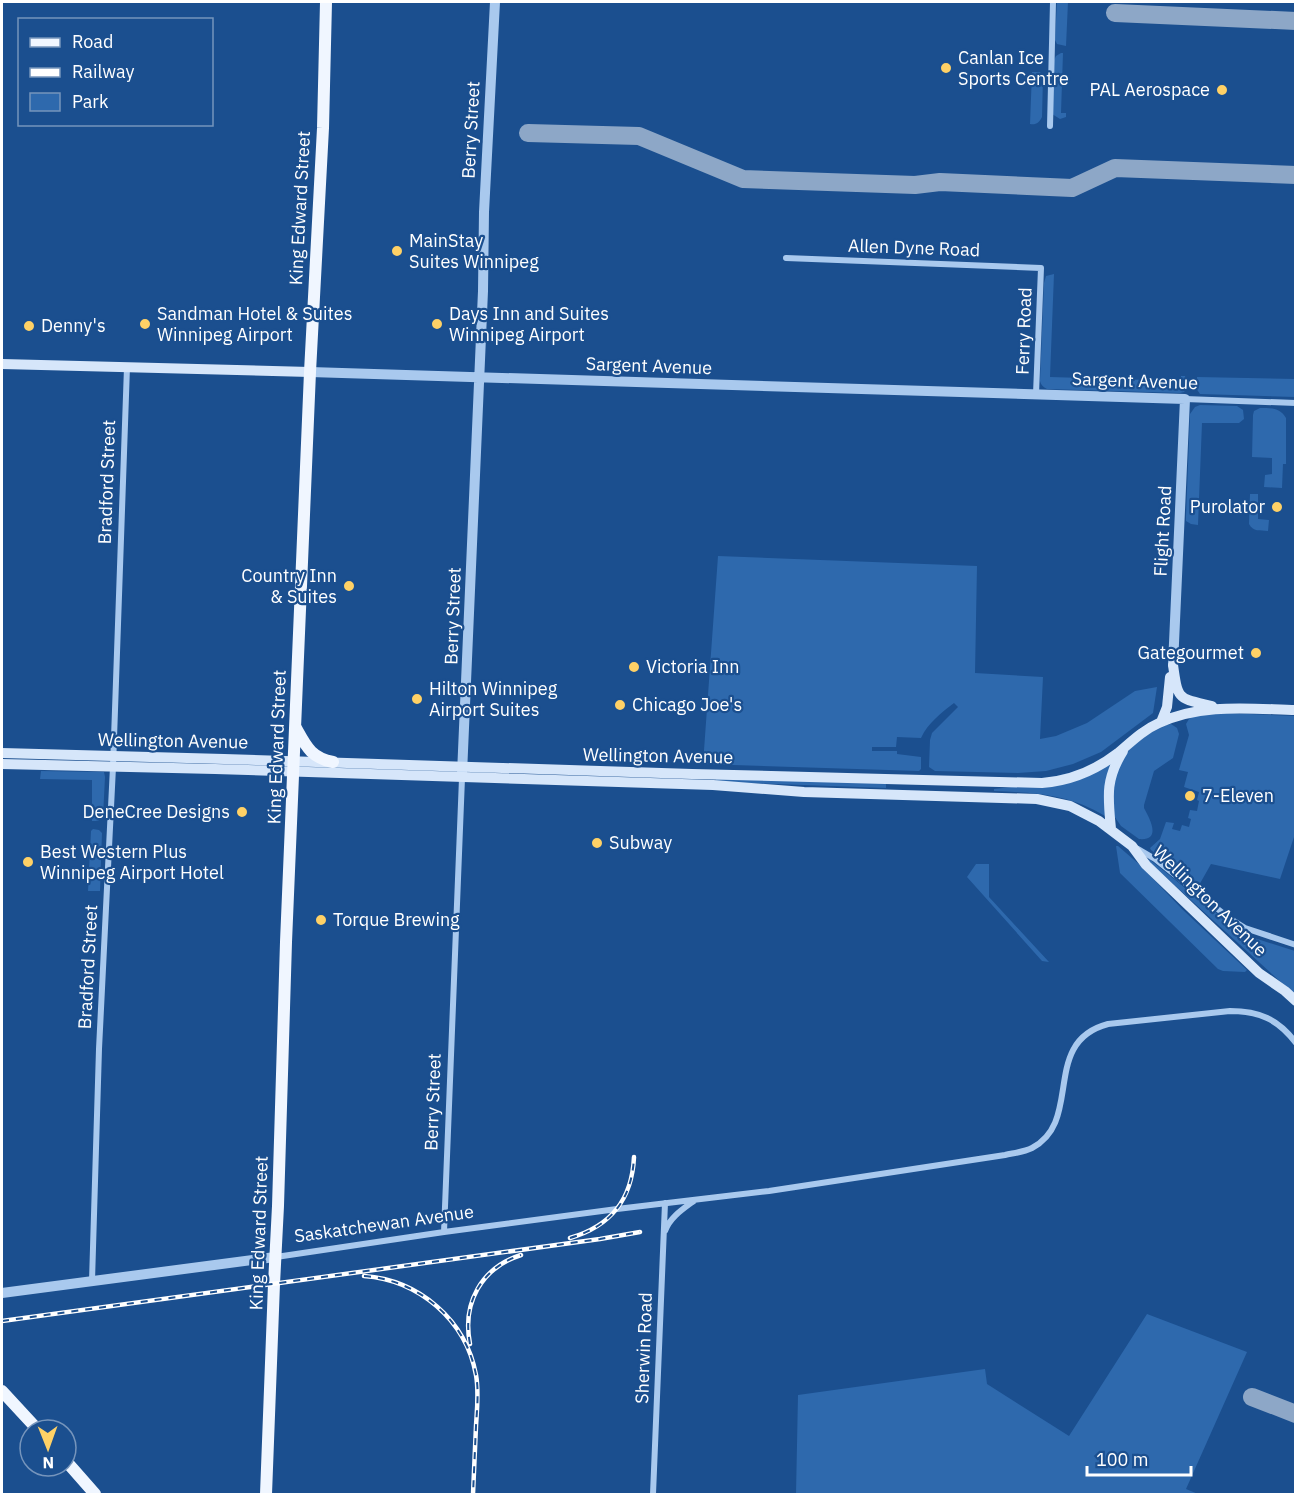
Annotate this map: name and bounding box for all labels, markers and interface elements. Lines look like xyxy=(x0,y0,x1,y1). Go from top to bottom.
legend xyxy=(18,18,213,126)
text: Road xyxy=(72,30,113,53)
place label: Canlan Ice Sports Centre xyxy=(958,46,1069,90)
text: Railway xyxy=(72,60,134,83)
marker: Canlan Ice Sports Centre xyxy=(939,61,953,75)
place label: PAL Aerospace xyxy=(1089,78,1210,101)
street label: Berry Street xyxy=(456,81,485,179)
marker: PAL Aerospace xyxy=(1215,83,1229,97)
text: Park xyxy=(72,90,109,113)
street label: King Edward Street xyxy=(284,130,315,286)
place label: MainStay Suites Winnipeg xyxy=(409,229,539,273)
street label: Allen Dyne Road xyxy=(847,234,981,261)
marker: MainStay Suites Winnipeg xyxy=(390,244,404,258)
street label: Ferry Road xyxy=(1010,287,1037,375)
place label: Sandman Hotel & Suites Winnipeg Airport xyxy=(157,302,352,346)
place label: Days Inn and Suites Winnipeg Airport xyxy=(449,302,609,346)
place label: Denny's xyxy=(41,314,106,337)
marker: Sandman Hotel & Suites Winnipeg Airport xyxy=(138,317,152,331)
marker: Days Inn and Suites Winnipeg Airport xyxy=(430,317,444,331)
marker: Denny's xyxy=(22,319,36,333)
street label: Sargent Avenue xyxy=(585,352,713,379)
street label: Sargent Avenue xyxy=(1071,367,1199,394)
street label: Bradford Street xyxy=(93,419,120,545)
street label: Flight Road xyxy=(1149,485,1176,577)
place label: Purolator xyxy=(1190,495,1265,518)
marker: Purolator xyxy=(1270,500,1284,514)
place label: Country Inn & Suites xyxy=(241,564,337,608)
street label: Berry Street xyxy=(439,567,466,665)
marker: Country Inn & Suites xyxy=(342,579,356,593)
place label: Gategourmet xyxy=(1138,641,1244,664)
marker: Gategourmet xyxy=(1249,646,1263,660)
place label: Victoria Inn xyxy=(646,655,739,678)
marker: Victoria Inn xyxy=(627,660,641,674)
street label: King Edward Street xyxy=(262,669,291,825)
place label: Hilton Winnipeg Airport Suites xyxy=(429,677,558,721)
marker: Hilton Winnipeg Airport Suites xyxy=(410,692,424,706)
place label: Chicago Joe's xyxy=(632,693,742,716)
marker: Chicago Joe's xyxy=(613,698,627,712)
street label: Wellington Avenue xyxy=(98,728,249,753)
street label: Wellington Avenue xyxy=(583,743,734,768)
place label: 7-Eleven xyxy=(1202,784,1274,807)
marker: 7-Eleven xyxy=(1183,789,1197,803)
place label: DeneCree Designs xyxy=(83,800,230,823)
marker: DeneCree Designs xyxy=(235,805,249,819)
place label: Subway xyxy=(609,831,672,854)
marker: Subway xyxy=(590,836,604,850)
place label: Best Western Plus Winnipeg Airport Hotel xyxy=(40,840,224,884)
street label: Wellington Avenue xyxy=(1148,840,1273,961)
marker: Best Western Plus Winnipeg Airport Hotel xyxy=(21,855,35,869)
street label: Bradford Street xyxy=(73,904,102,1030)
place label: Torque Brewing xyxy=(333,908,460,931)
marker: Torque Brewing xyxy=(314,913,328,927)
street label: Berry Street xyxy=(419,1053,446,1151)
street label: King Edward Street xyxy=(244,1155,273,1311)
street label: Saskatchewan Avenue xyxy=(293,1200,475,1247)
street label: Sherwin Road xyxy=(630,1292,657,1404)
north arrow xyxy=(18,1418,78,1478)
scale bar xyxy=(1087,1439,1190,1477)
text: 100 m xyxy=(1096,1448,1148,1471)
text: N xyxy=(42,1453,54,1473)

